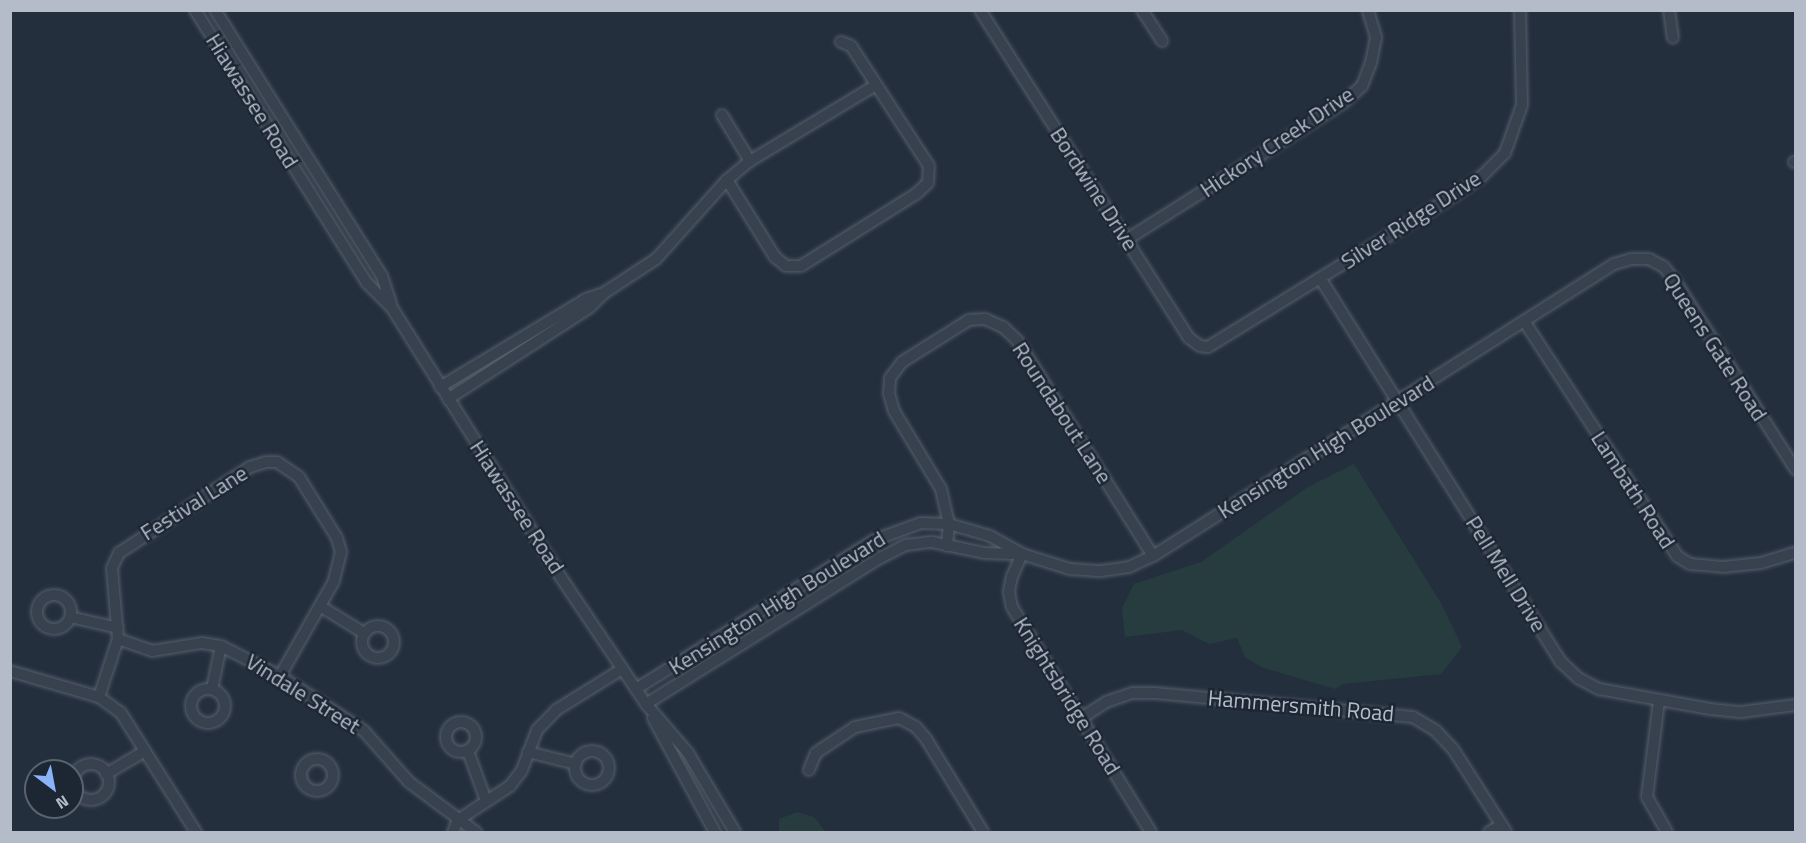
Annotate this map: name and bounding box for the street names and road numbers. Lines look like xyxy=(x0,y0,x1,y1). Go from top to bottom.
street label: Hiawassee Road xyxy=(200,29,304,173)
street label: Hickory Creek Drive xyxy=(1195,81,1359,203)
street label: Bordwine Drive xyxy=(1044,122,1144,256)
street label: Silver Ridge Drive xyxy=(1336,165,1486,275)
street label: Queens Gate Road xyxy=(1657,268,1773,426)
street label: Roundabout Lane xyxy=(1007,337,1117,489)
street label: Kensington High Boulevard xyxy=(1213,370,1439,524)
street label: Lambath Road xyxy=(1585,426,1681,554)
street label: Hiawassee Road xyxy=(464,435,570,579)
street label: Festival Lane xyxy=(136,460,252,546)
street label: Pell Mell Drive xyxy=(1460,511,1552,637)
street label: Kensington High Boulevard xyxy=(664,526,890,680)
street label: Knightsbridge Road xyxy=(1008,612,1126,780)
street label: Vindale Street xyxy=(241,648,365,740)
street label: Hammersmith Road xyxy=(1207,685,1395,727)

